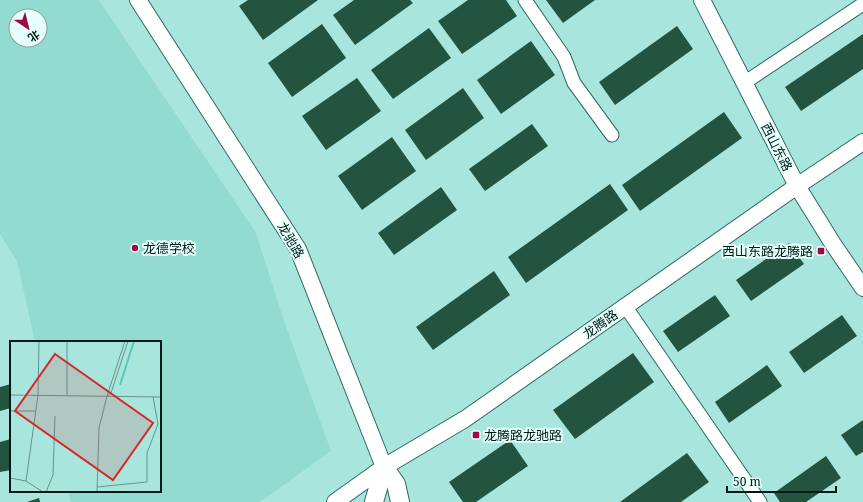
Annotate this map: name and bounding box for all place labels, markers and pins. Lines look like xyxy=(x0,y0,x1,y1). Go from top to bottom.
place label: 龙德学校 xyxy=(143,239,195,257)
place label: 西山东路龙腾路 xyxy=(722,242,813,260)
marker: 龙德学校 xyxy=(130,243,140,253)
marker: 西山东路龙腾路 xyxy=(816,246,826,256)
place label: 龙腾路龙驰路 xyxy=(484,426,562,444)
marker: 龙腾路龙驰路 xyxy=(471,430,481,440)

